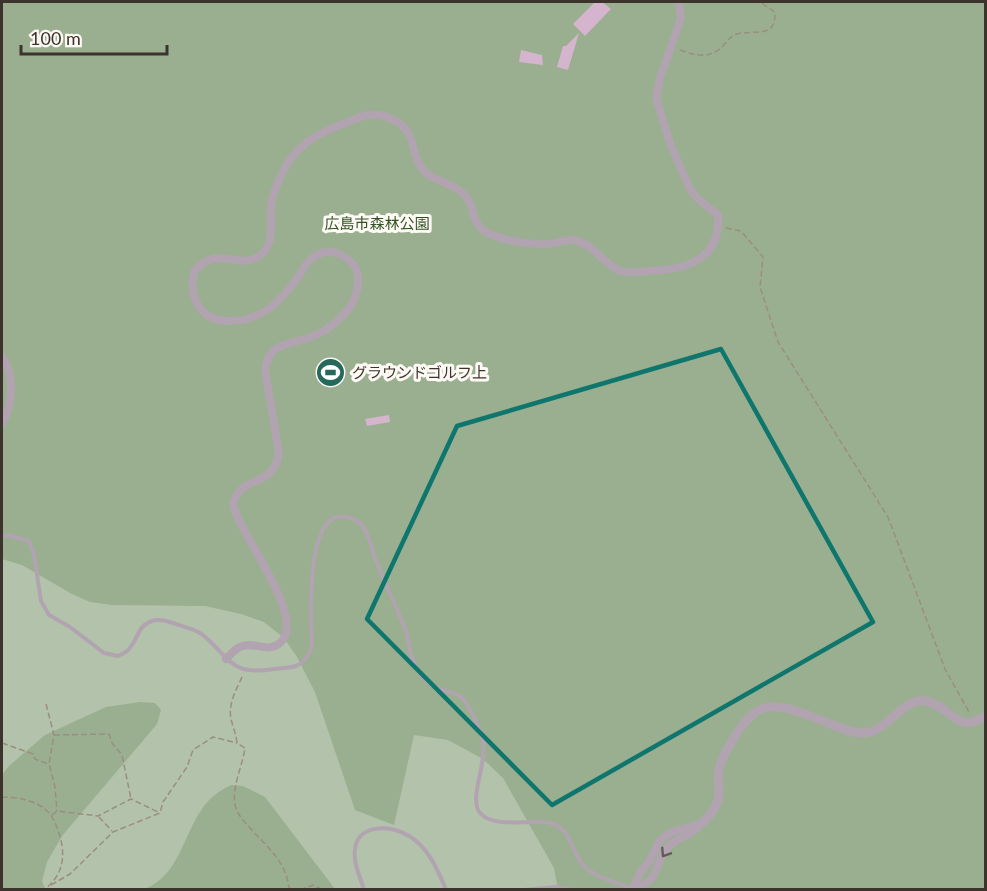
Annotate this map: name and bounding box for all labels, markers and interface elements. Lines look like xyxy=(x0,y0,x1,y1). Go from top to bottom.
scale bar xyxy=(21,18,166,56)
text: 100 m xyxy=(30,27,81,49)
park label: 広島市森林公園 xyxy=(324,214,430,232)
sports icon: グラウンドゴルフ上 xyxy=(315,356,347,388)
place label: グラウンドゴルフ上 xyxy=(352,363,487,381)
one-way arrow xyxy=(661,847,672,858)

